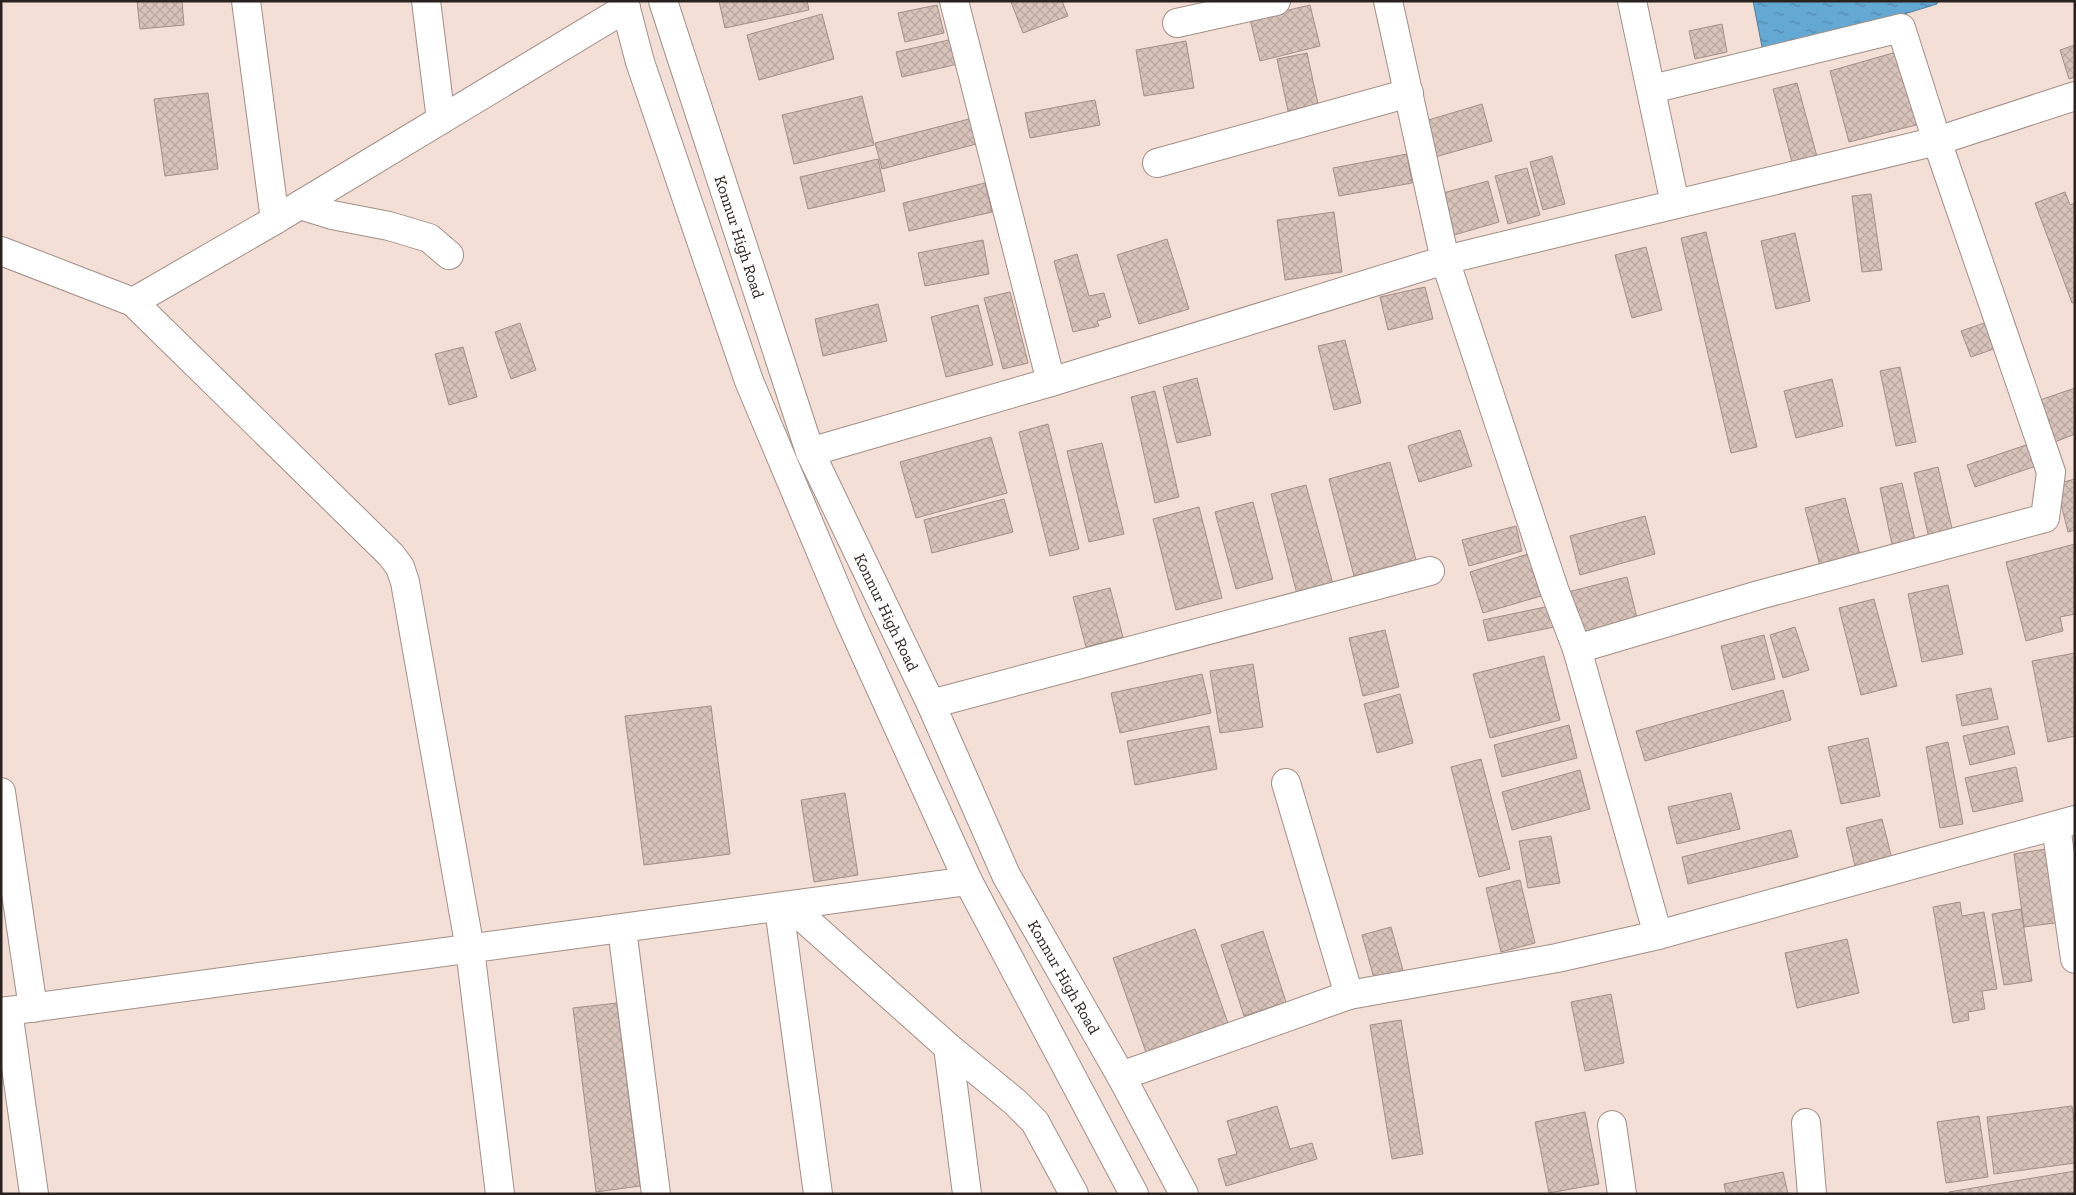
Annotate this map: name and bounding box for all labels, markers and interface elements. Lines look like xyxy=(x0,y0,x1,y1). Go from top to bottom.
street label: Konnur High Road xyxy=(711,173,768,301)
street label: Konnur High Road xyxy=(850,551,923,674)
street label: Konnur High Road xyxy=(1024,917,1104,1038)

